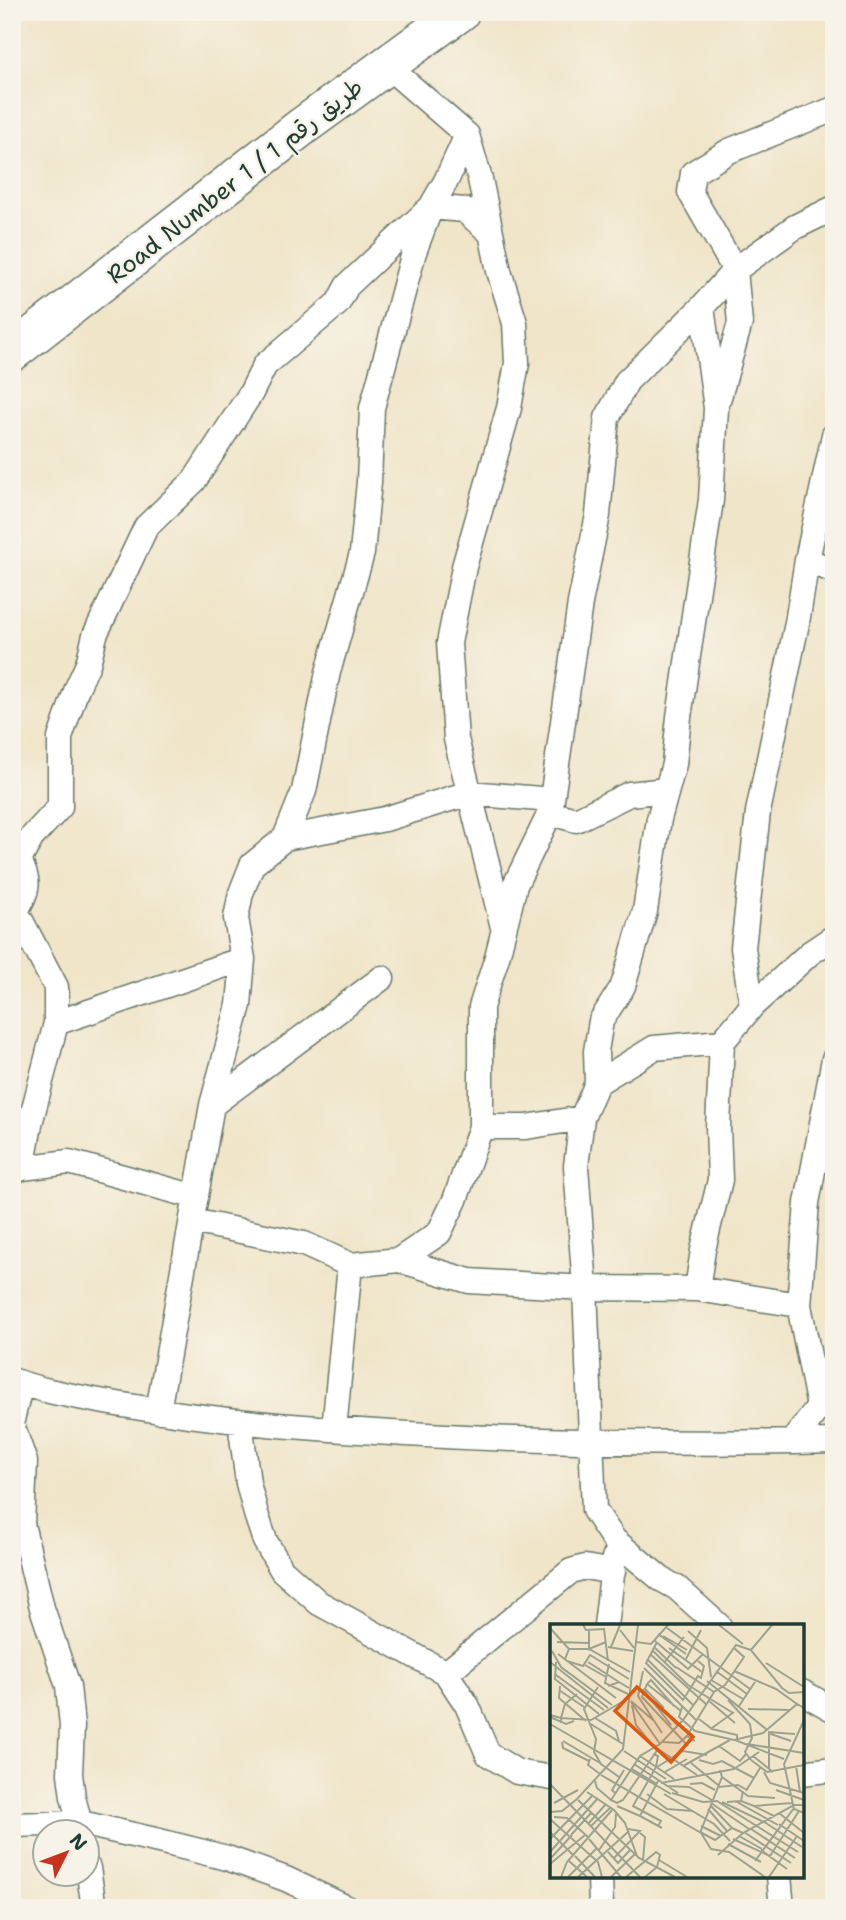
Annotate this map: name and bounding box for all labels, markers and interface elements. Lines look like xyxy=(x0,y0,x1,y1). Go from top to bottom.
street label: Road Number 1 / طريق رقم 1 xyxy=(100,71,371,293)
inset map xyxy=(550,1624,804,1878)
north arrow xyxy=(32,1818,102,1888)
text: N xyxy=(64,1828,93,1856)

